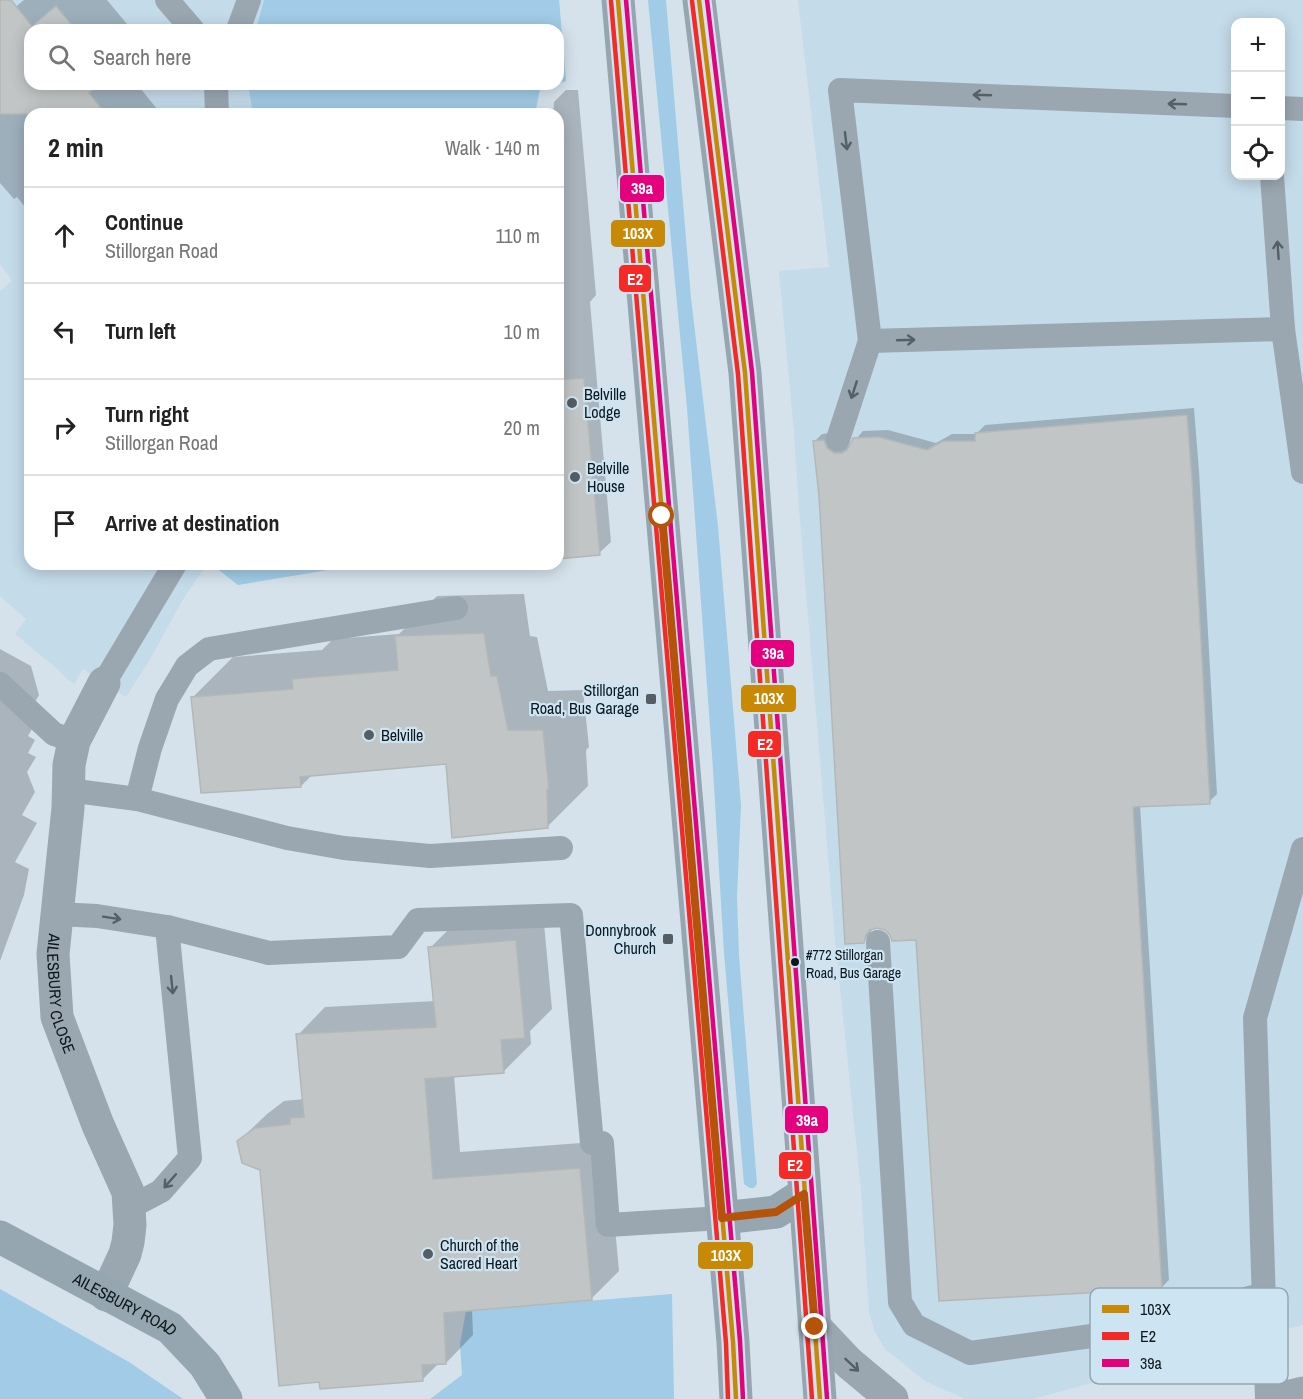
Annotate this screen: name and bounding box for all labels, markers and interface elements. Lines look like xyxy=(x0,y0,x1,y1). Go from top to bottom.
map controls xyxy=(1231,18,1285,180)
button: + xyxy=(1231,18,1285,72)
search box xyxy=(24,24,564,90)
icon: search xyxy=(45,41,78,74)
text: Search here xyxy=(93,42,191,72)
button: − xyxy=(1231,72,1285,126)
one-way arrow xyxy=(973,90,993,101)
one-way arrow xyxy=(1168,98,1188,109)
button: locate xyxy=(1231,126,1285,180)
text: 2 min xyxy=(48,130,104,165)
one-way arrow xyxy=(841,131,852,151)
text: Walk · 140 m xyxy=(445,134,540,161)
line badge: 39a xyxy=(619,174,665,203)
text: 39a xyxy=(631,177,654,199)
text: Continue xyxy=(105,207,183,237)
icon: ahead xyxy=(48,219,81,252)
line badge: 103X xyxy=(610,219,666,248)
text: 110 m xyxy=(496,222,540,249)
text: 103X xyxy=(623,222,654,244)
text: Stillorgan Road xyxy=(105,237,218,264)
one-way arrow xyxy=(1272,240,1283,260)
line badge: E2 xyxy=(618,264,652,293)
text: E2 xyxy=(627,268,643,290)
icon: left xyxy=(48,315,81,348)
text: Turn left xyxy=(105,316,176,346)
text: 10 m xyxy=(504,318,540,345)
one-way arrow xyxy=(896,334,916,346)
one-way arrow xyxy=(848,380,859,399)
place label: Belville Lodge xyxy=(584,383,626,423)
marker: Belville Lodge xyxy=(565,396,579,410)
text: Turn right xyxy=(105,399,189,429)
icon: right xyxy=(48,411,81,444)
text: 20 m xyxy=(504,414,540,441)
text: Stillorgan Road xyxy=(105,429,218,456)
place label: Belville House xyxy=(587,457,629,497)
marker: Belville House xyxy=(568,470,582,484)
route start xyxy=(648,502,674,528)
icon: arrive xyxy=(48,507,81,540)
text: Arrive at destination xyxy=(105,508,279,538)
line badge: 39a xyxy=(750,639,795,668)
text: 39a xyxy=(762,642,785,664)
place label: Stillorgan Road, Bus Garage xyxy=(530,679,639,719)
line badge: 103X xyxy=(740,684,797,713)
text: 103X xyxy=(754,687,785,709)
marker: Stillorgan Road, Bus Garage xyxy=(644,692,658,706)
place label: Belville xyxy=(381,724,423,746)
marker: Belville xyxy=(362,728,376,742)
line badge: E2 xyxy=(747,730,782,758)
text: E2 xyxy=(757,733,773,755)
one-way arrow xyxy=(102,913,121,924)
place label: Donnybrook Church xyxy=(585,919,656,959)
street label: AILESBURY CLOSE xyxy=(42,932,81,1056)
marker: Donnybrook Church xyxy=(661,932,675,946)
place label: #772 Stillorgan Road, Bus Garage xyxy=(806,946,901,982)
marker: #772 Stillorgan Road, Bus Garage xyxy=(789,956,801,968)
one-way arrow xyxy=(167,974,178,994)
line badge: 39a xyxy=(784,1105,829,1134)
text: 39a xyxy=(796,1109,819,1131)
line badge: E2 xyxy=(778,1151,812,1180)
text: E2 xyxy=(787,1154,803,1176)
one-way arrow xyxy=(163,1173,177,1188)
place label: Church of the Sacred Heart xyxy=(440,1234,519,1274)
line badge: 103X xyxy=(697,1241,754,1270)
text: 103X xyxy=(711,1244,742,1266)
marker: Church of the Sacred Heart xyxy=(421,1247,435,1261)
street label: AILESBURY ROAD xyxy=(68,1267,183,1340)
legend xyxy=(1090,1288,1288,1384)
text: 103X xyxy=(1140,1298,1171,1320)
route end xyxy=(801,1313,827,1339)
text: E2 xyxy=(1140,1325,1156,1347)
text: 39a xyxy=(1140,1352,1163,1374)
one-way arrow xyxy=(844,1358,859,1372)

